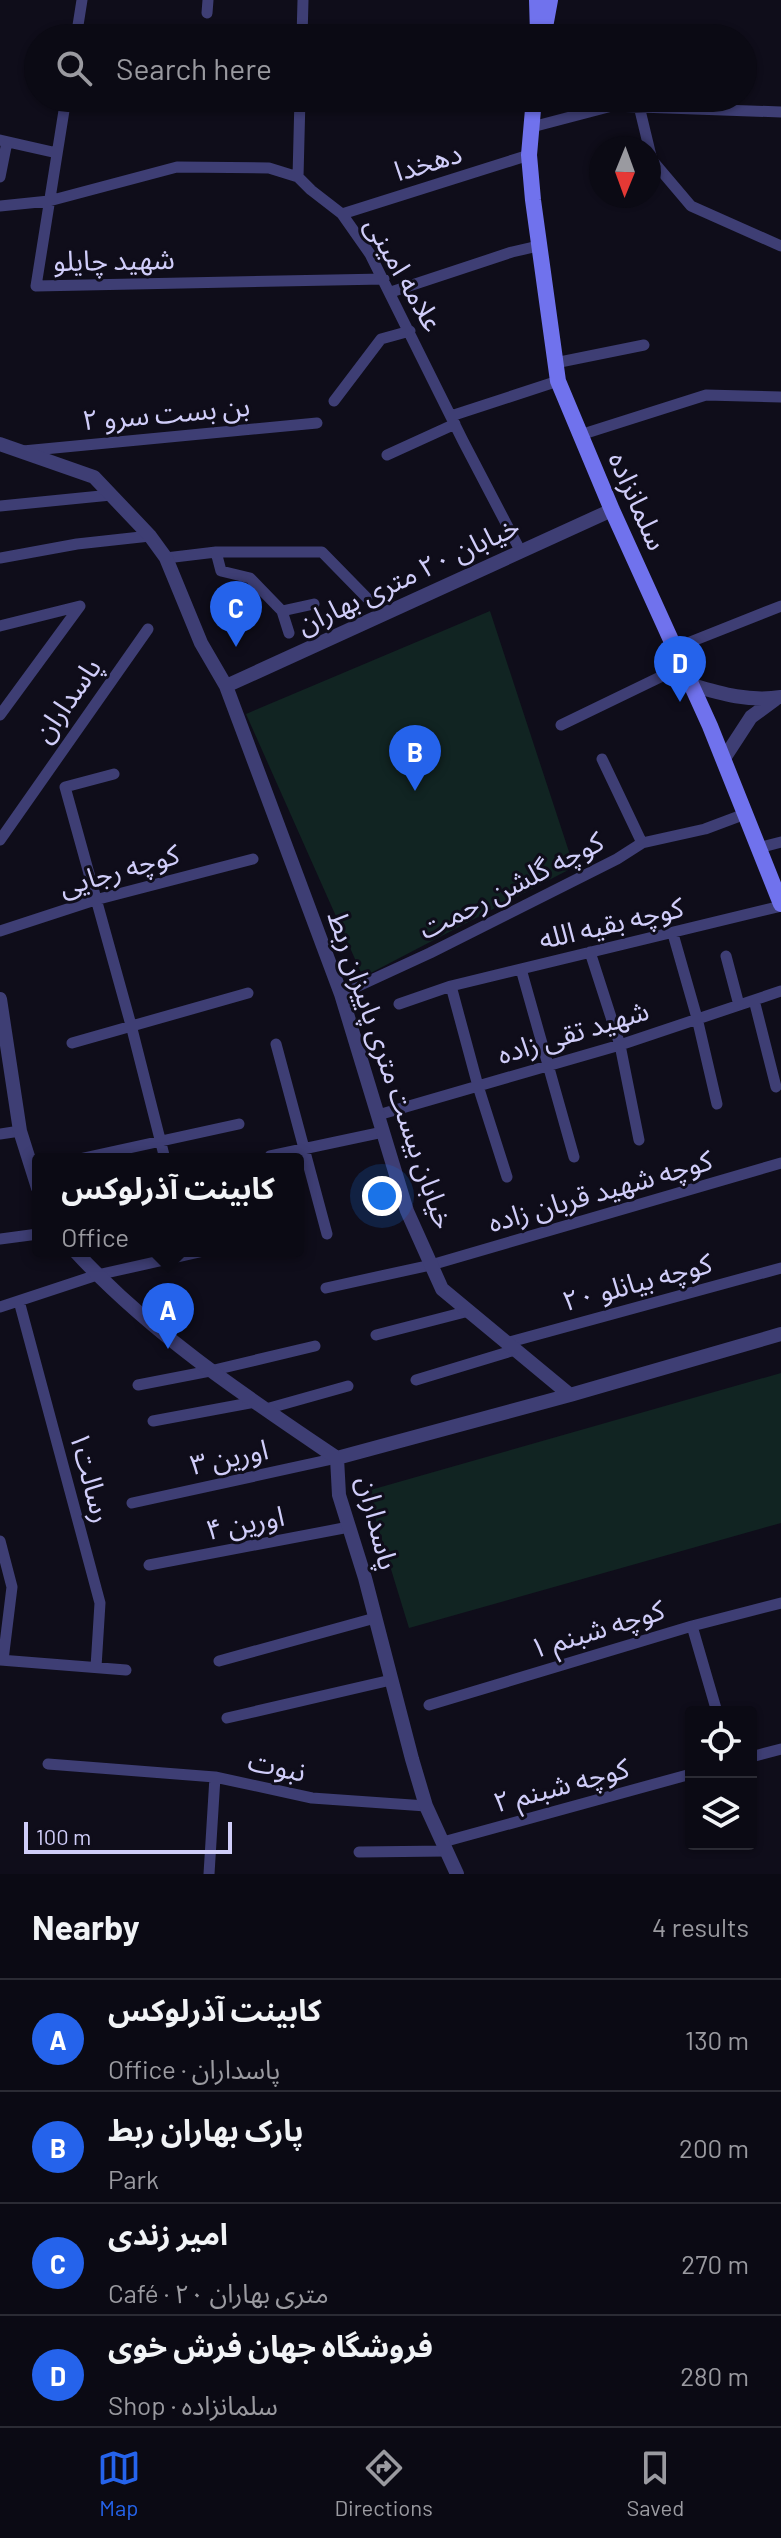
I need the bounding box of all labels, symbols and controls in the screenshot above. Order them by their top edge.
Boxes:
search box [24,24,757,112]
icon: search [52,46,96,90]
text: Search here [116,50,272,86]
street label: دهخدا [390,135,466,187]
north arrow [589,136,661,208]
street label: علامه امینی [358,210,451,337]
street label: شهید چایلو [53,241,175,279]
street label: بن بست سرو ۲ [81,388,251,437]
street label: سلمانزاده [601,446,676,555]
street label: خیابان ۲۰ متری بهاران [291,508,525,641]
pin: C [210,581,262,647]
pin: D [654,636,706,702]
street label: پاسداران [25,651,109,750]
pin: B [389,725,441,791]
street label: کوچه گلشن رحمت [413,823,610,947]
street label: کوچه رجایی [55,836,184,904]
street label: کوچه بقیه الله [535,889,687,957]
street label: خیابان بیست متری پاییزان ربط [319,906,462,1234]
street label: شهید تقی زاده [493,992,653,1071]
street label: کوچه شهید قربان زاده [484,1142,717,1240]
popup [32,1153,304,1257]
text: کابینت آذرلوکس [61,1169,275,1205]
your location [362,1176,402,1216]
text: Office [61,1221,129,1252]
street label: کوچه بیانلو ۲۰ [558,1245,716,1319]
pin: A [142,1283,194,1349]
street label: رسالت۱ [62,1427,120,1527]
street label: اورین ۳ [187,1431,271,1482]
street label: پاسداران [349,1472,407,1574]
street label: اورین ۴ [203,1498,287,1547]
street label: کوچه شبنم ۱ [525,1591,670,1670]
map controls [685,1706,757,1850]
button: locate [685,1706,757,1778]
street label: نبوت [245,1742,309,1789]
street label: کوچه شبنم ۲ [489,1750,634,1824]
button: layers [685,1778,757,1850]
scale bar [24,1818,232,1854]
text: 100 m [36,1823,91,1849]
text: Nearby [32,1906,140,1947]
text: 4 results [652,1911,749,1942]
text: کابینت آذرلوکس [108,1991,321,2027]
text: A [49,2024,67,2055]
text: 130 m [685,2024,749,2055]
text: Office · پاسداران [108,2053,280,2084]
text: پارک بهاران ربط [108,2111,303,2147]
text: B [50,2132,66,2163]
text: 200 m [679,2132,749,2163]
text: Park [108,2163,159,2194]
text: امیر زندی [108,2215,228,2251]
text: C [50,2248,66,2279]
text: 270 m [681,2248,749,2279]
text: Café · ۲۰ متری بهاران [108,2277,329,2308]
text: فروشگاه جهان فرش خوی [108,2327,433,2363]
text: D [50,2360,66,2391]
text: 280 m [680,2360,749,2391]
text: Shop · سلمانزاده [108,2389,278,2420]
tab: Map [97,2446,141,2520]
tab: Directions [334,2446,433,2520]
tab: Saved [626,2446,684,2520]

